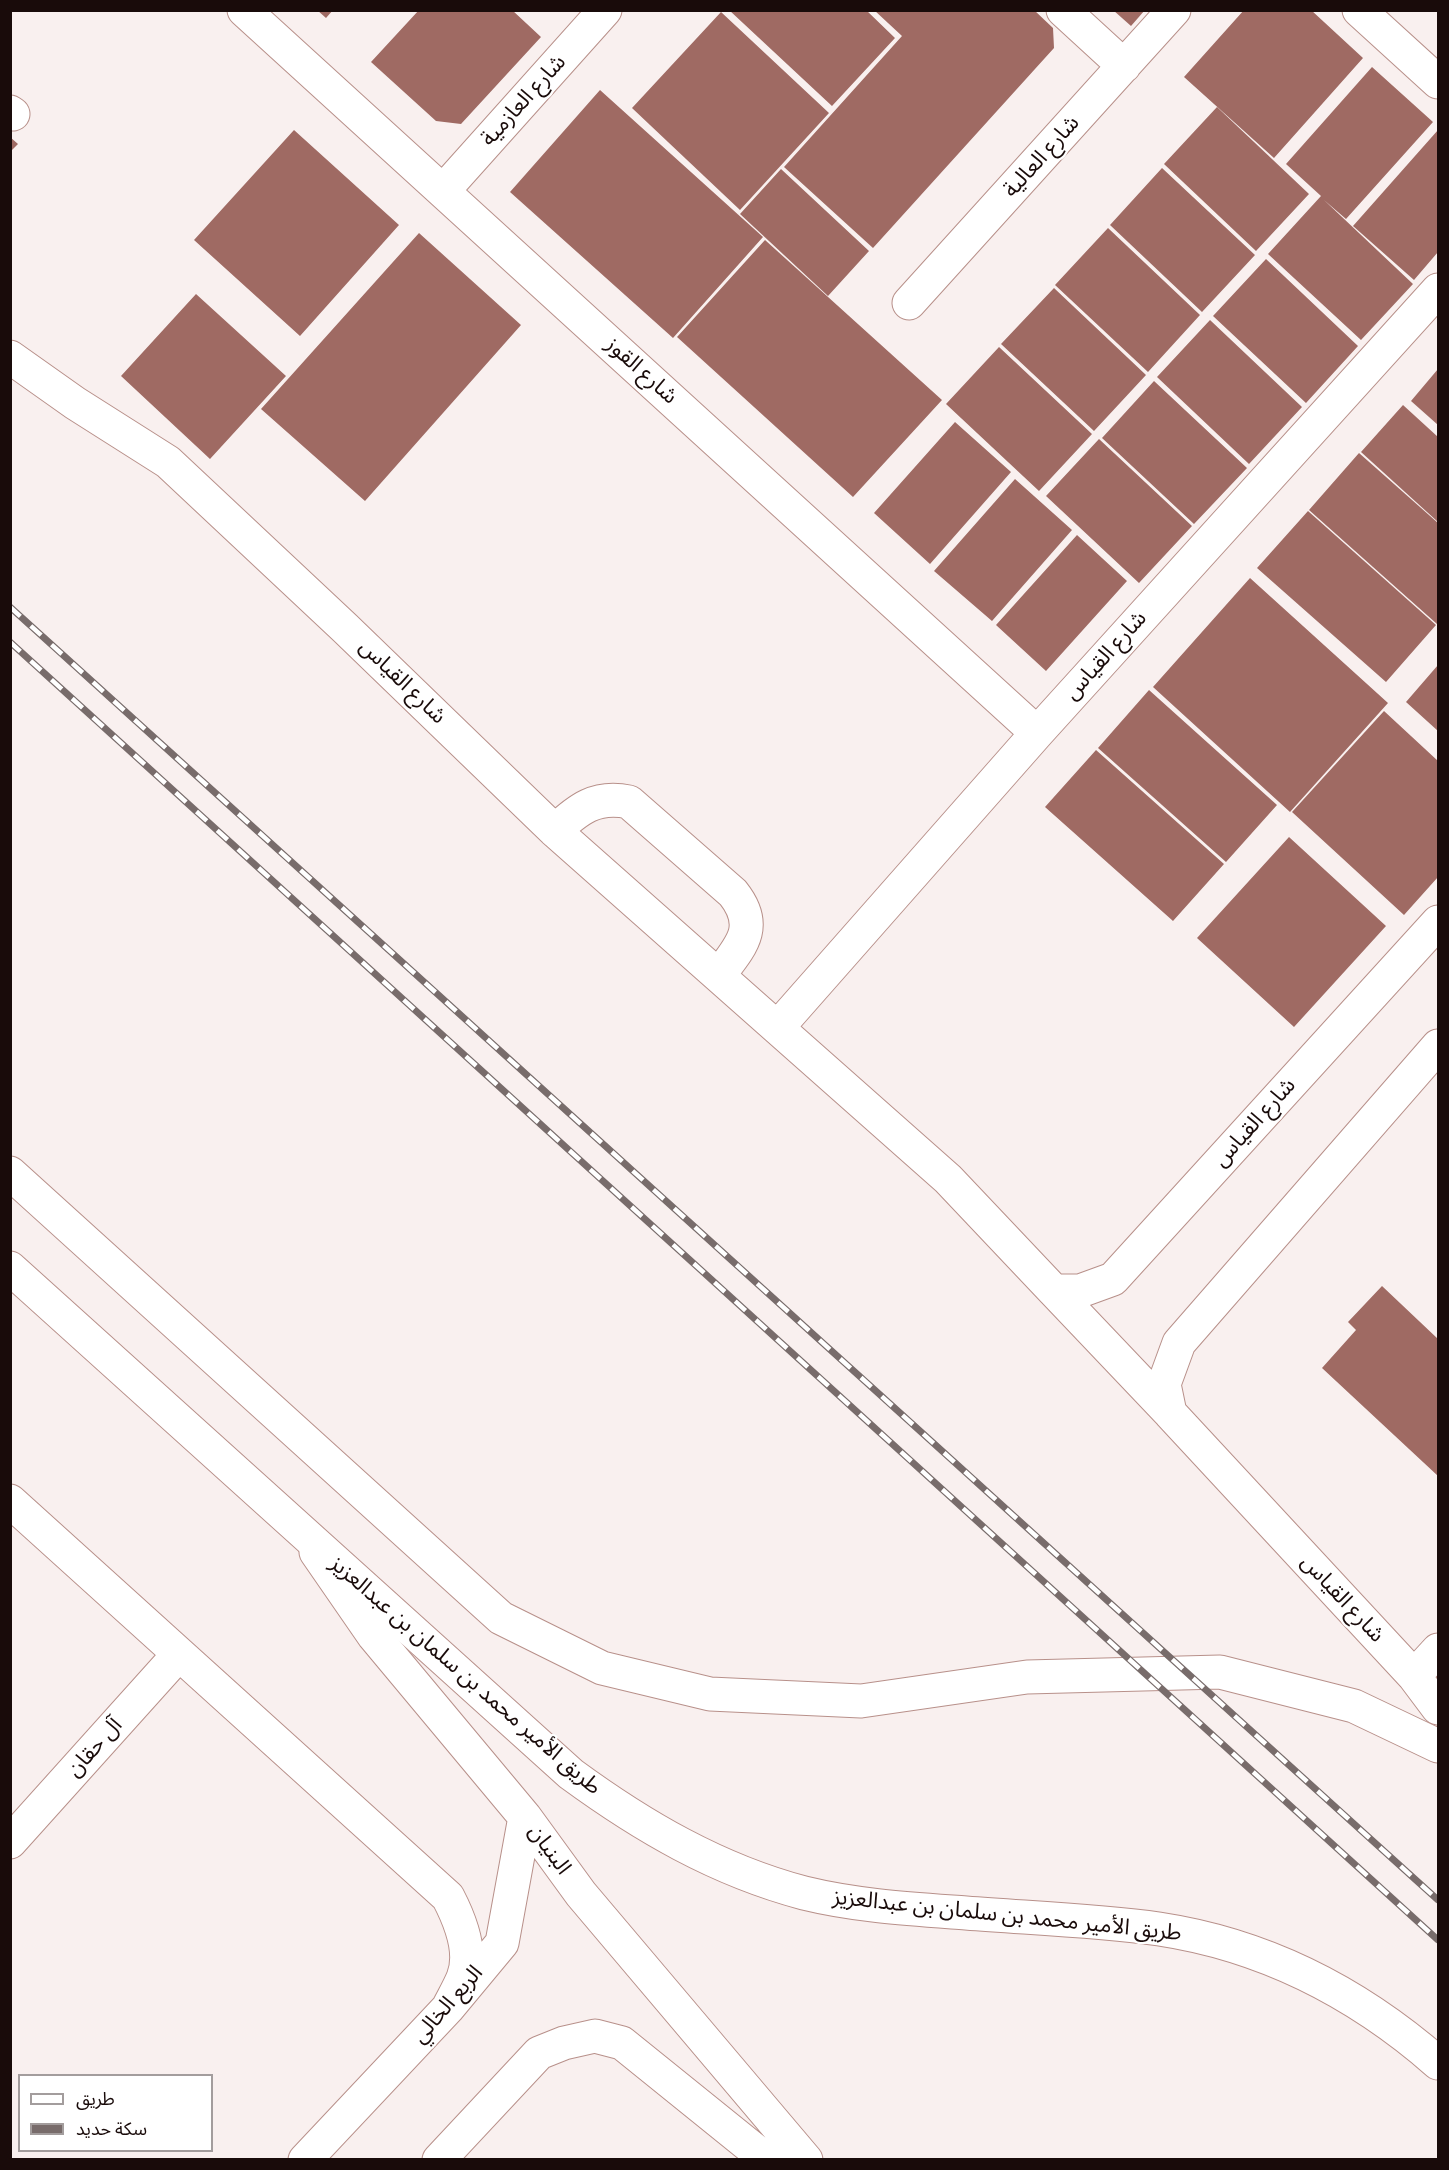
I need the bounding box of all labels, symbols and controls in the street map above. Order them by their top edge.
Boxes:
street label: شارع العازمية [476,50,572,152]
street label: شارع العالية [998,111,1086,203]
street label: شارع القوز [599,332,683,410]
street label: شارع القياس [1059,606,1153,706]
street label: شارع القياس [353,634,451,730]
street label: شارع القياس [1208,1073,1302,1173]
street label: شارع القياس [1295,1549,1389,1649]
street label: طريق الأمير محمد بن سلمان بن عبدالعزيز [324,1551,606,1801]
street label: آل حقان [62,1713,128,1783]
street label: البنيان [522,1820,576,1880]
street label: طريق الأمير محمد بن سلمان بن عبدالعزيز [831,1885,1183,1947]
street label: الربع الخالي [407,1961,489,2049]
legend [18,2074,213,2152]
text: طريق [76,2088,115,2110]
text: سكة حديد [76,2118,147,2140]

